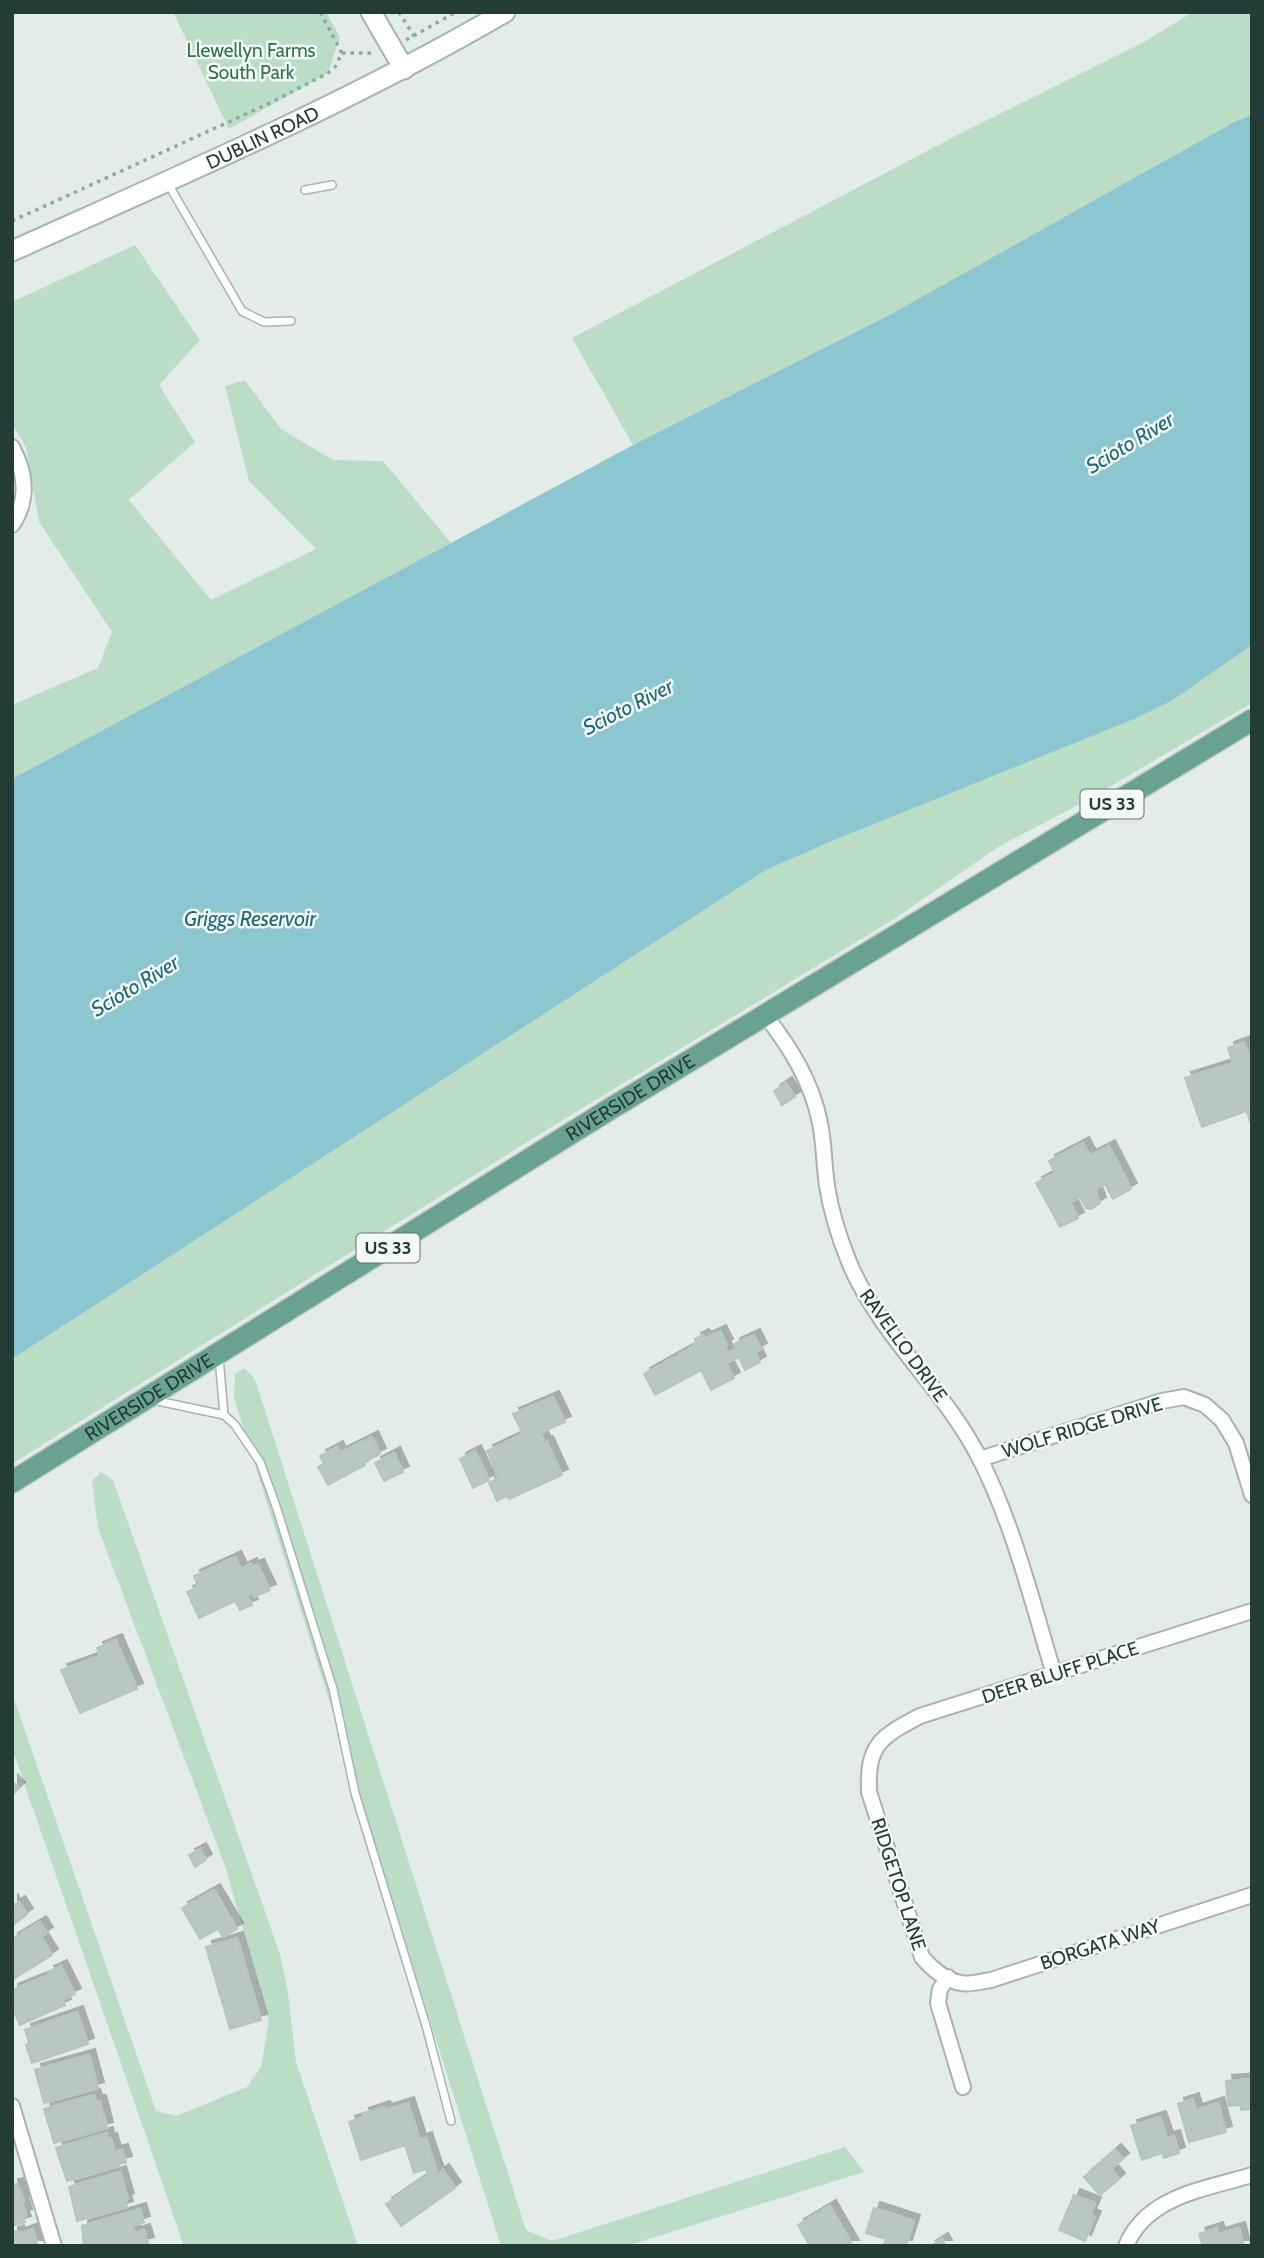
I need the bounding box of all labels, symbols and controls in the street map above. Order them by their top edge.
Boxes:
park label: Llewellyn Farms South Park [187,39,316,84]
street label: DUBLIN ROAD [202,101,323,174]
water label: Scioto River [1081,406,1180,479]
water label: Scioto River [578,672,679,740]
road number: US 33 [1080,790,1144,818]
water label: Griggs Reservoir [184,906,317,931]
water label: Scioto River [86,949,185,1022]
street label: RIVERSIDE DRIVE [562,1050,699,1146]
road number: US 33 [356,1233,420,1262]
street label: RAVELLO DRIVE [855,1284,952,1406]
street label: RIVERSIDE DRIVE [80,1349,217,1446]
street label: WOLF RIDGE DRIVE [999,1392,1165,1463]
street label: DEER BLUFF PLACE [979,1636,1141,1709]
street label: RIDGETOP LANE [866,1815,931,1953]
street label: BORGATA WAY [1037,1914,1163,1975]

